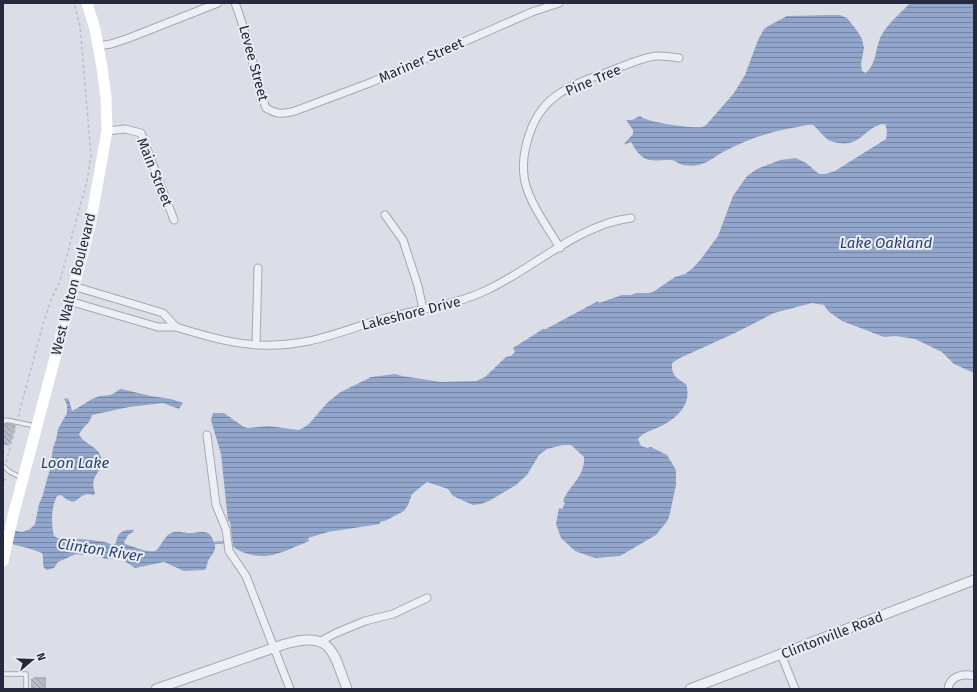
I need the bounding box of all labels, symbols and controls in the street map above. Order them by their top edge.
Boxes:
street label: Levee Street [235,23,272,104]
street label: Mariner Street [376,34,467,87]
street label: Pine Tree [563,61,624,100]
street label: Main Street [133,135,176,210]
street label: West Walton Boulevard [48,211,99,357]
water label: Lake Oakland [840,234,933,252]
street label: Lakeshore Drive [360,293,462,334]
water label: Loon Lake [41,454,109,472]
water label: Clinton River [56,534,145,566]
street label: Clintonville Road [779,608,885,663]
north arrow [12,640,52,680]
text: N [34,651,48,662]

